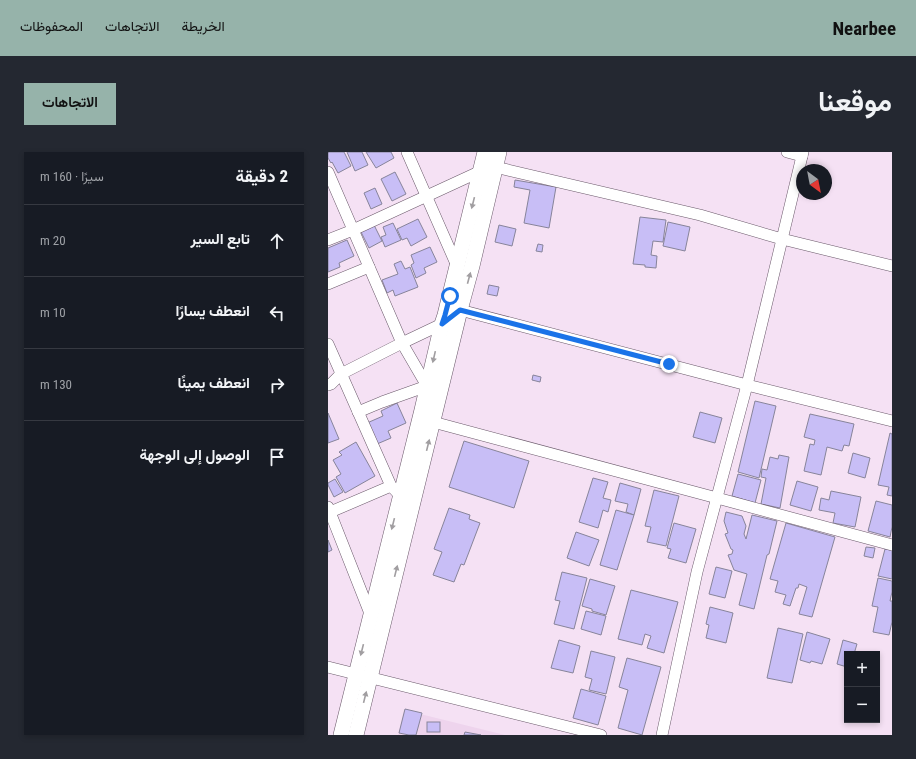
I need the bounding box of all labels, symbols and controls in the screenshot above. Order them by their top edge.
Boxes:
text: Nearbee [832,17,896,40]
text: المحفوظات [20,18,83,34]
text: الاتجاهات [105,18,159,34]
text: الخريطة [181,18,225,34]
button: الاتجاهات [24,83,116,125]
text: موقعنا [818,85,892,118]
north arrow [796,164,832,200]
text: 2 دقيقة [235,166,288,186]
text: سيرًا · 160 m [40,169,104,184]
one-way arrow [469,197,475,210]
text: تابع السير [191,230,250,248]
icon: ahead [266,230,288,252]
text: 20 m [40,233,66,248]
one-way arrow [466,272,472,284]
route start [441,287,459,305]
text: انعطف يسارًا [176,302,250,320]
icon: left [266,302,288,324]
text: 10 m [40,305,66,320]
one-way arrow [431,351,437,363]
route end [660,355,678,373]
text: انعطف يمينًا [177,374,250,392]
icon: right [266,374,288,396]
text: 130 m [40,377,72,392]
one-way arrow [425,439,431,451]
text: الوصول إلى الوجهة [139,446,250,464]
icon: arrive [266,446,288,468]
one-way arrow [390,517,396,530]
one-way arrow [394,565,400,577]
one-way arrow [359,644,365,656]
map controls [844,651,880,723]
button: + [844,651,880,687]
button: − [844,687,880,723]
one-way arrow [362,691,368,703]

